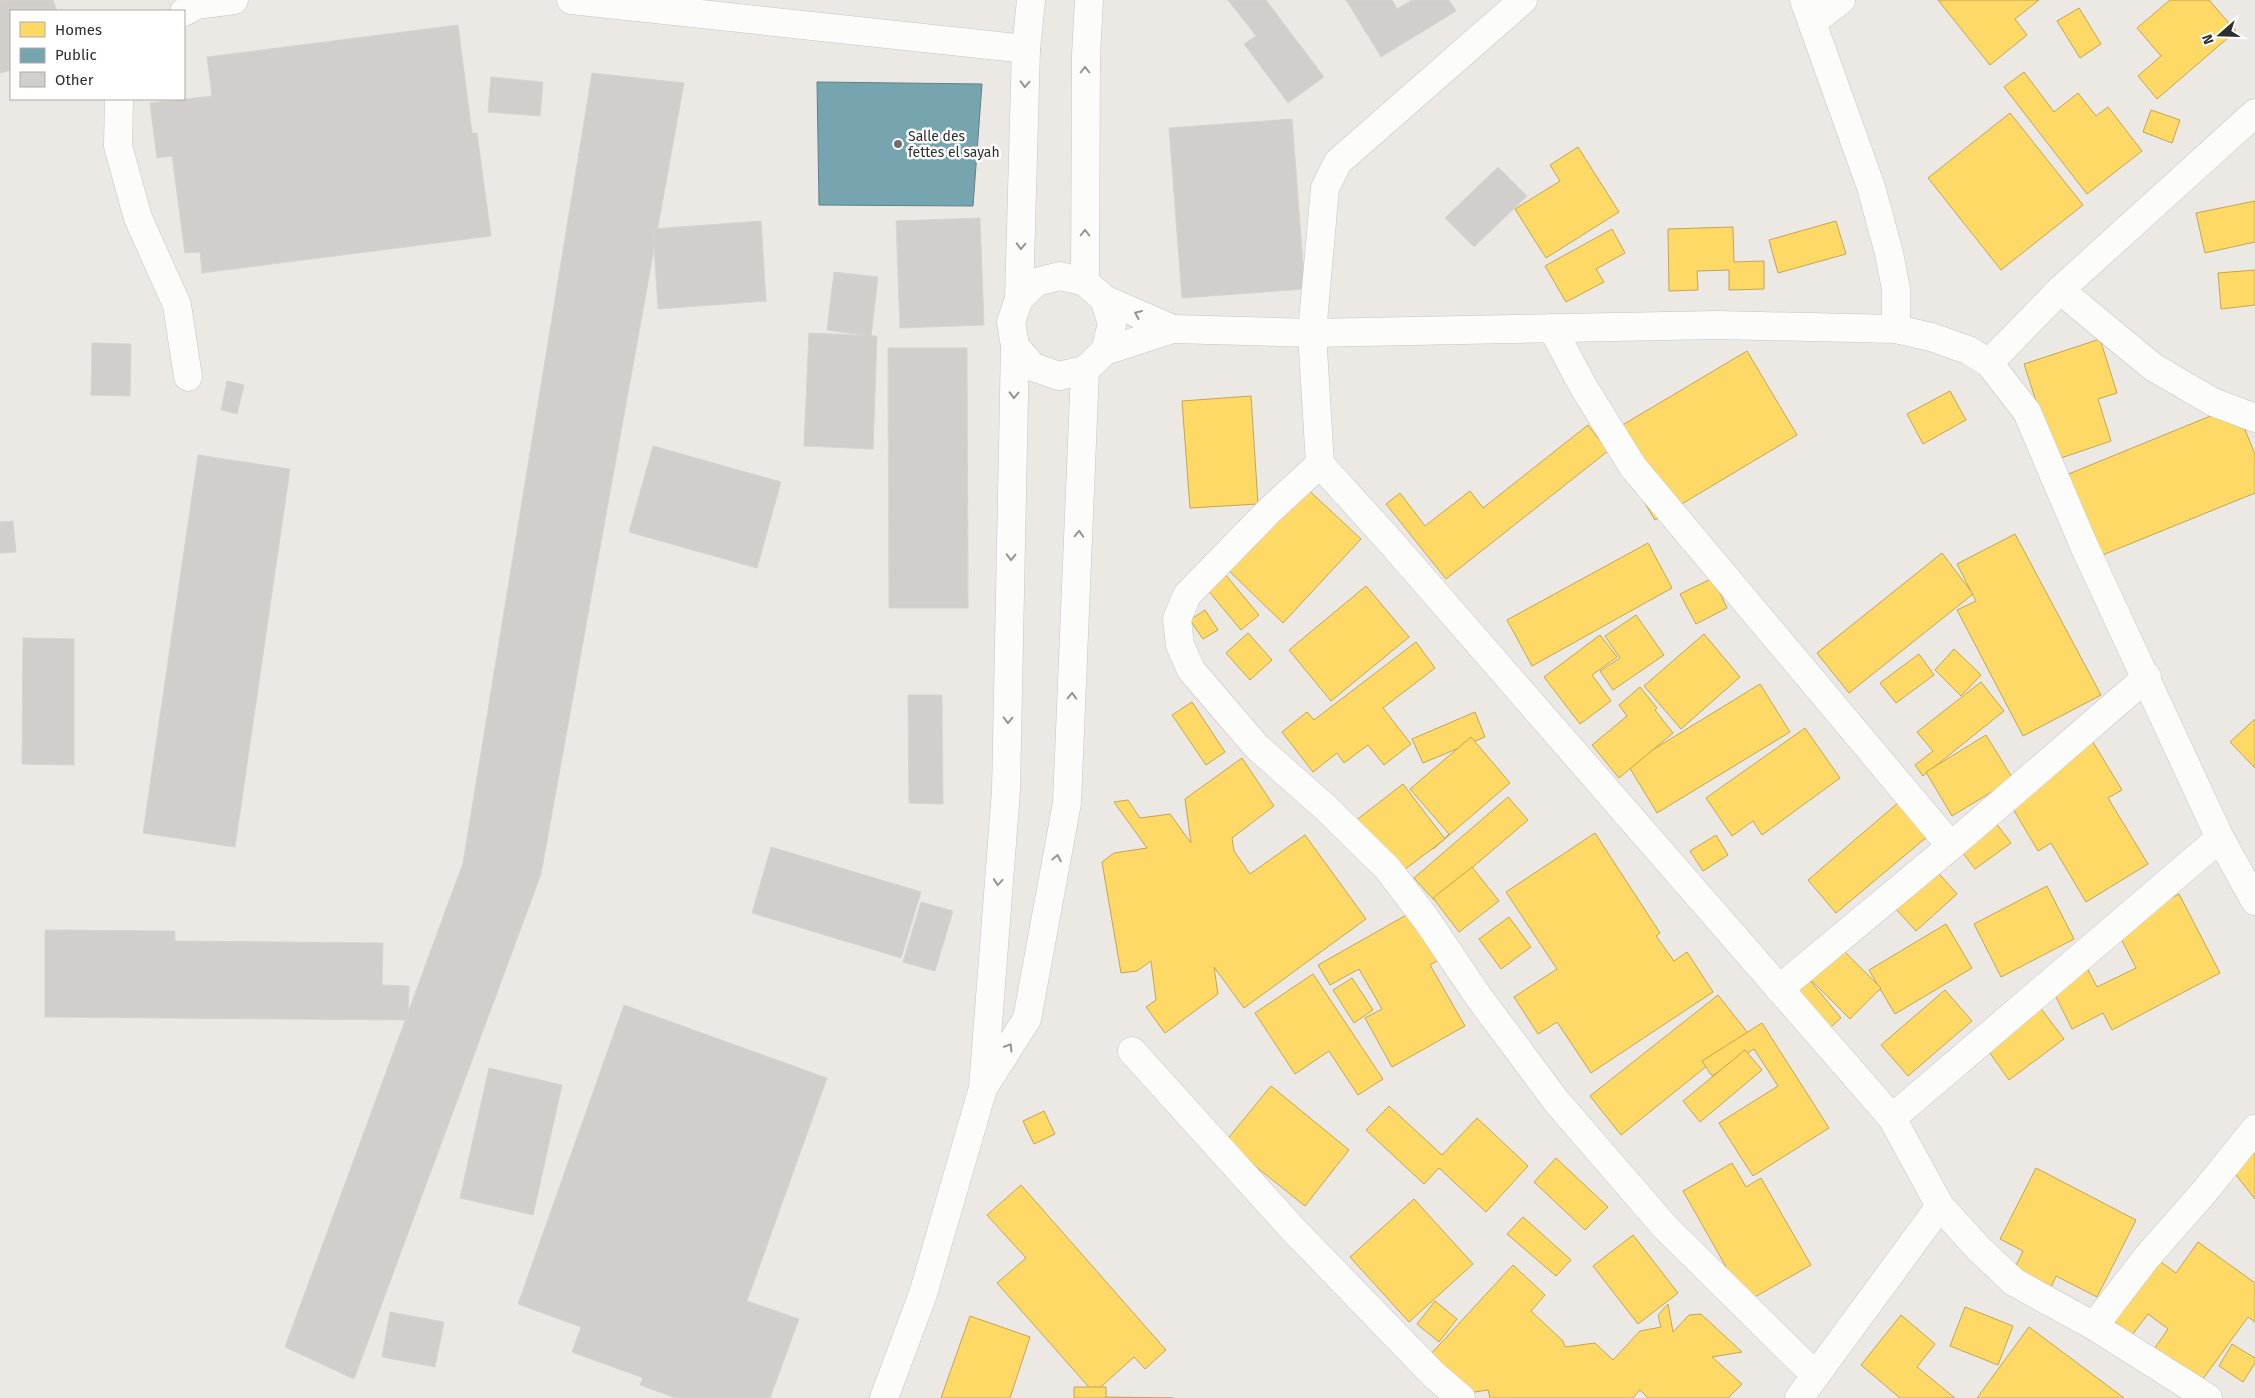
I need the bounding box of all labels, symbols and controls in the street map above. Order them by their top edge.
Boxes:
legend [10,10,185,100]
north arrow [2195,10,2245,60]
text: Homes [55,21,102,39]
text: N [2199,32,2218,47]
text: Public [55,46,97,64]
one-way arrow [1080,66,1090,74]
text: Other [55,71,94,89]
one-way arrow [1020,80,1030,88]
place label: Salle des fettes el sayah [908,128,1000,161]
marker: Salle des fettes el sayah [892,138,904,150]
one-way arrow [1080,229,1090,236]
one-way arrow [1015,242,1026,250]
one-way arrow [1134,310,1143,321]
one-way arrow [1009,391,1020,399]
one-way arrow [1073,530,1084,538]
one-way arrow [1006,554,1016,561]
one-way arrow [1066,692,1077,700]
one-way arrow [1002,716,1013,724]
one-way arrow [1051,853,1061,862]
one-way arrow [993,878,1004,886]
one-way arrow [1002,1044,1012,1053]

